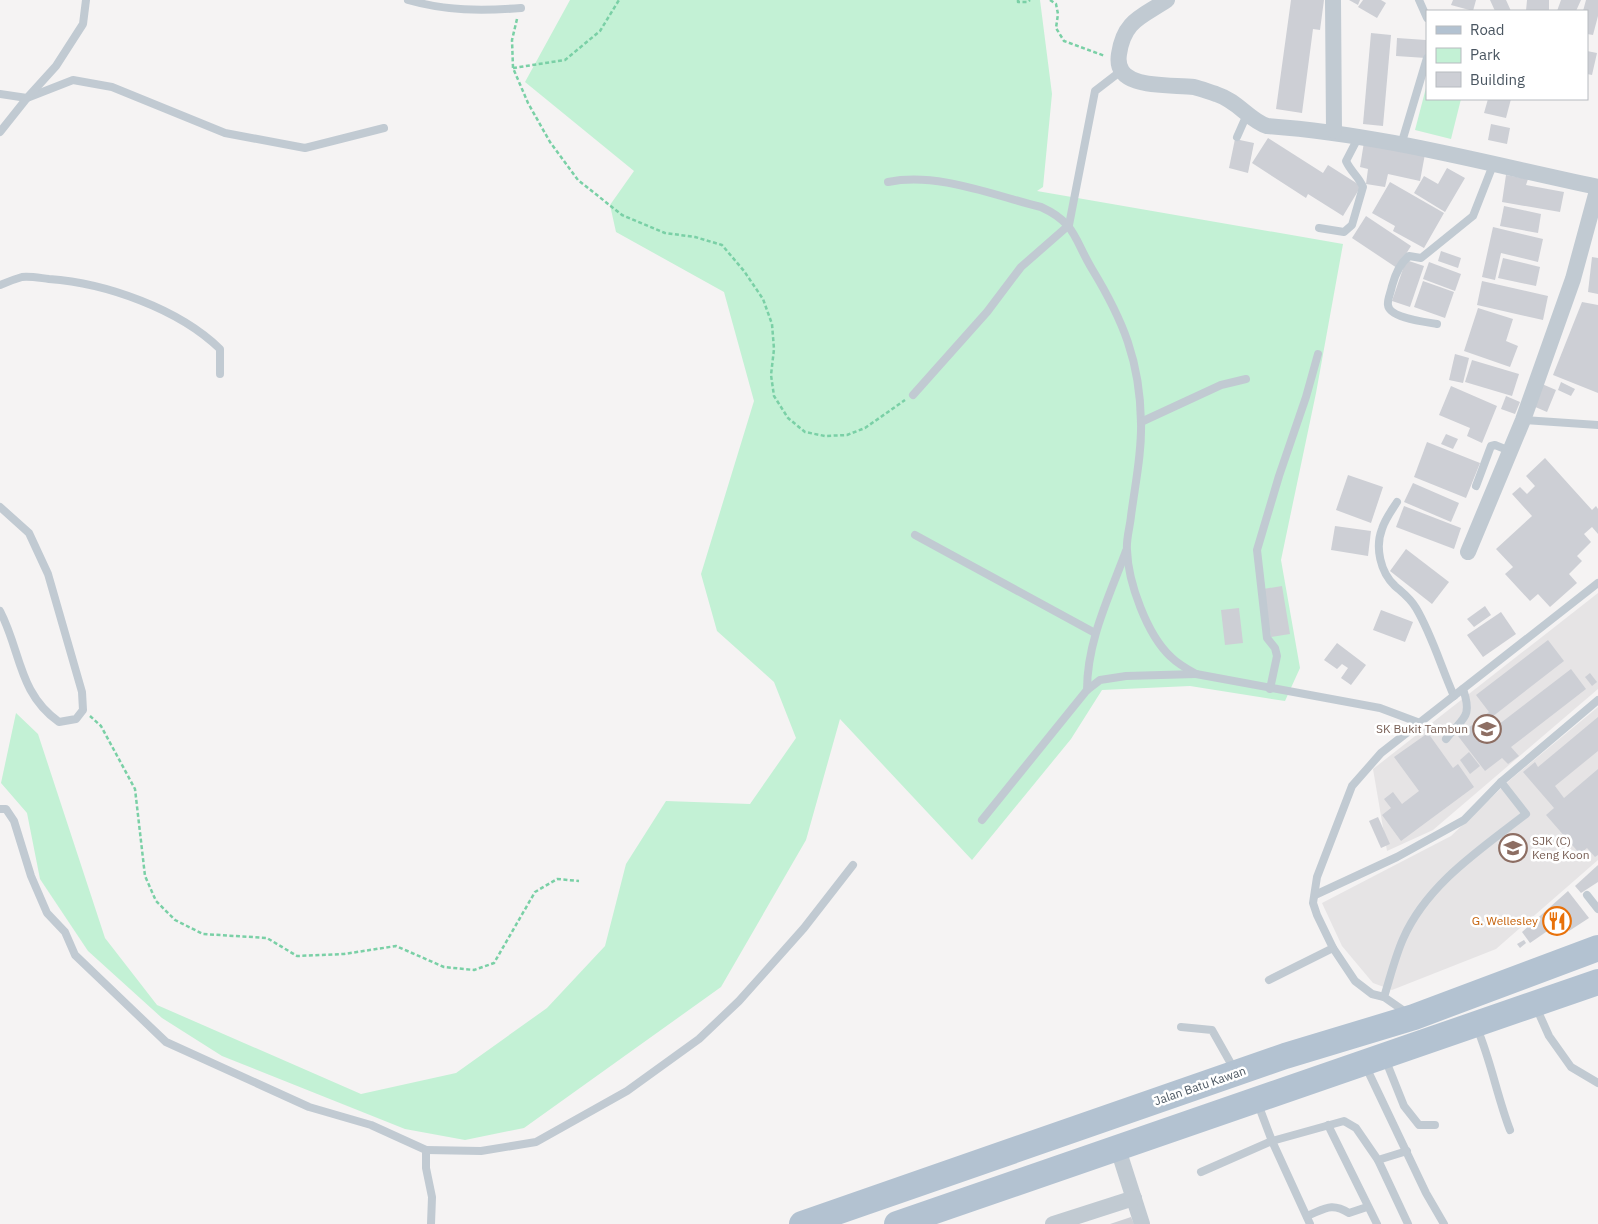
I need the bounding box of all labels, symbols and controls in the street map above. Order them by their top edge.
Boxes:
legend [1426,10,1588,100]
text: Road [1470,20,1505,39]
text: Park [1470,45,1500,64]
text: Building [1470,70,1525,89]
school or university icon: SK Bukit Tambun [1472,714,1502,744]
place label: SK Bukit Tambun [1376,721,1468,736]
school or university icon: SJK (C) Keng Koon [1498,833,1528,863]
place label: SJK (C) Keng Koon [1532,833,1589,862]
restaurant icon: G. Wellesley [1542,906,1572,936]
place label: G. Wellesley [1472,913,1538,928]
street label: Jalan Batu Kawan [1152,1063,1248,1108]

